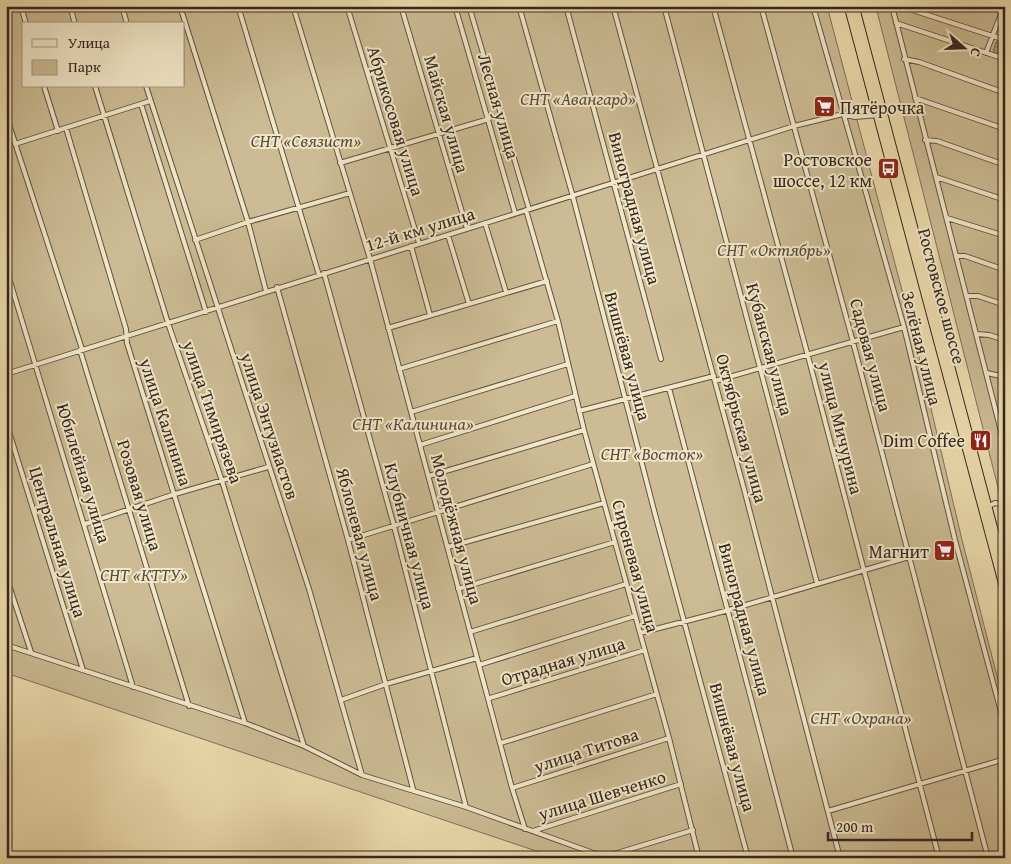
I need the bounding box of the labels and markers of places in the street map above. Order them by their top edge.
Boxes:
place label: Пятёрочка [840,94,925,121]
supermarket icon: Пятёрочка [812,95,836,119]
place label: Ростовское шоссе, 12 км [773,146,872,194]
bus stop icon: Ростовское шоссе, 12 км [876,157,900,181]
place label: Dim Coffee [883,427,965,454]
restaurant icon: Dim Coffee [969,428,993,452]
place label: Магнит [869,538,929,565]
supermarket icon: Магнит [933,539,957,563]

